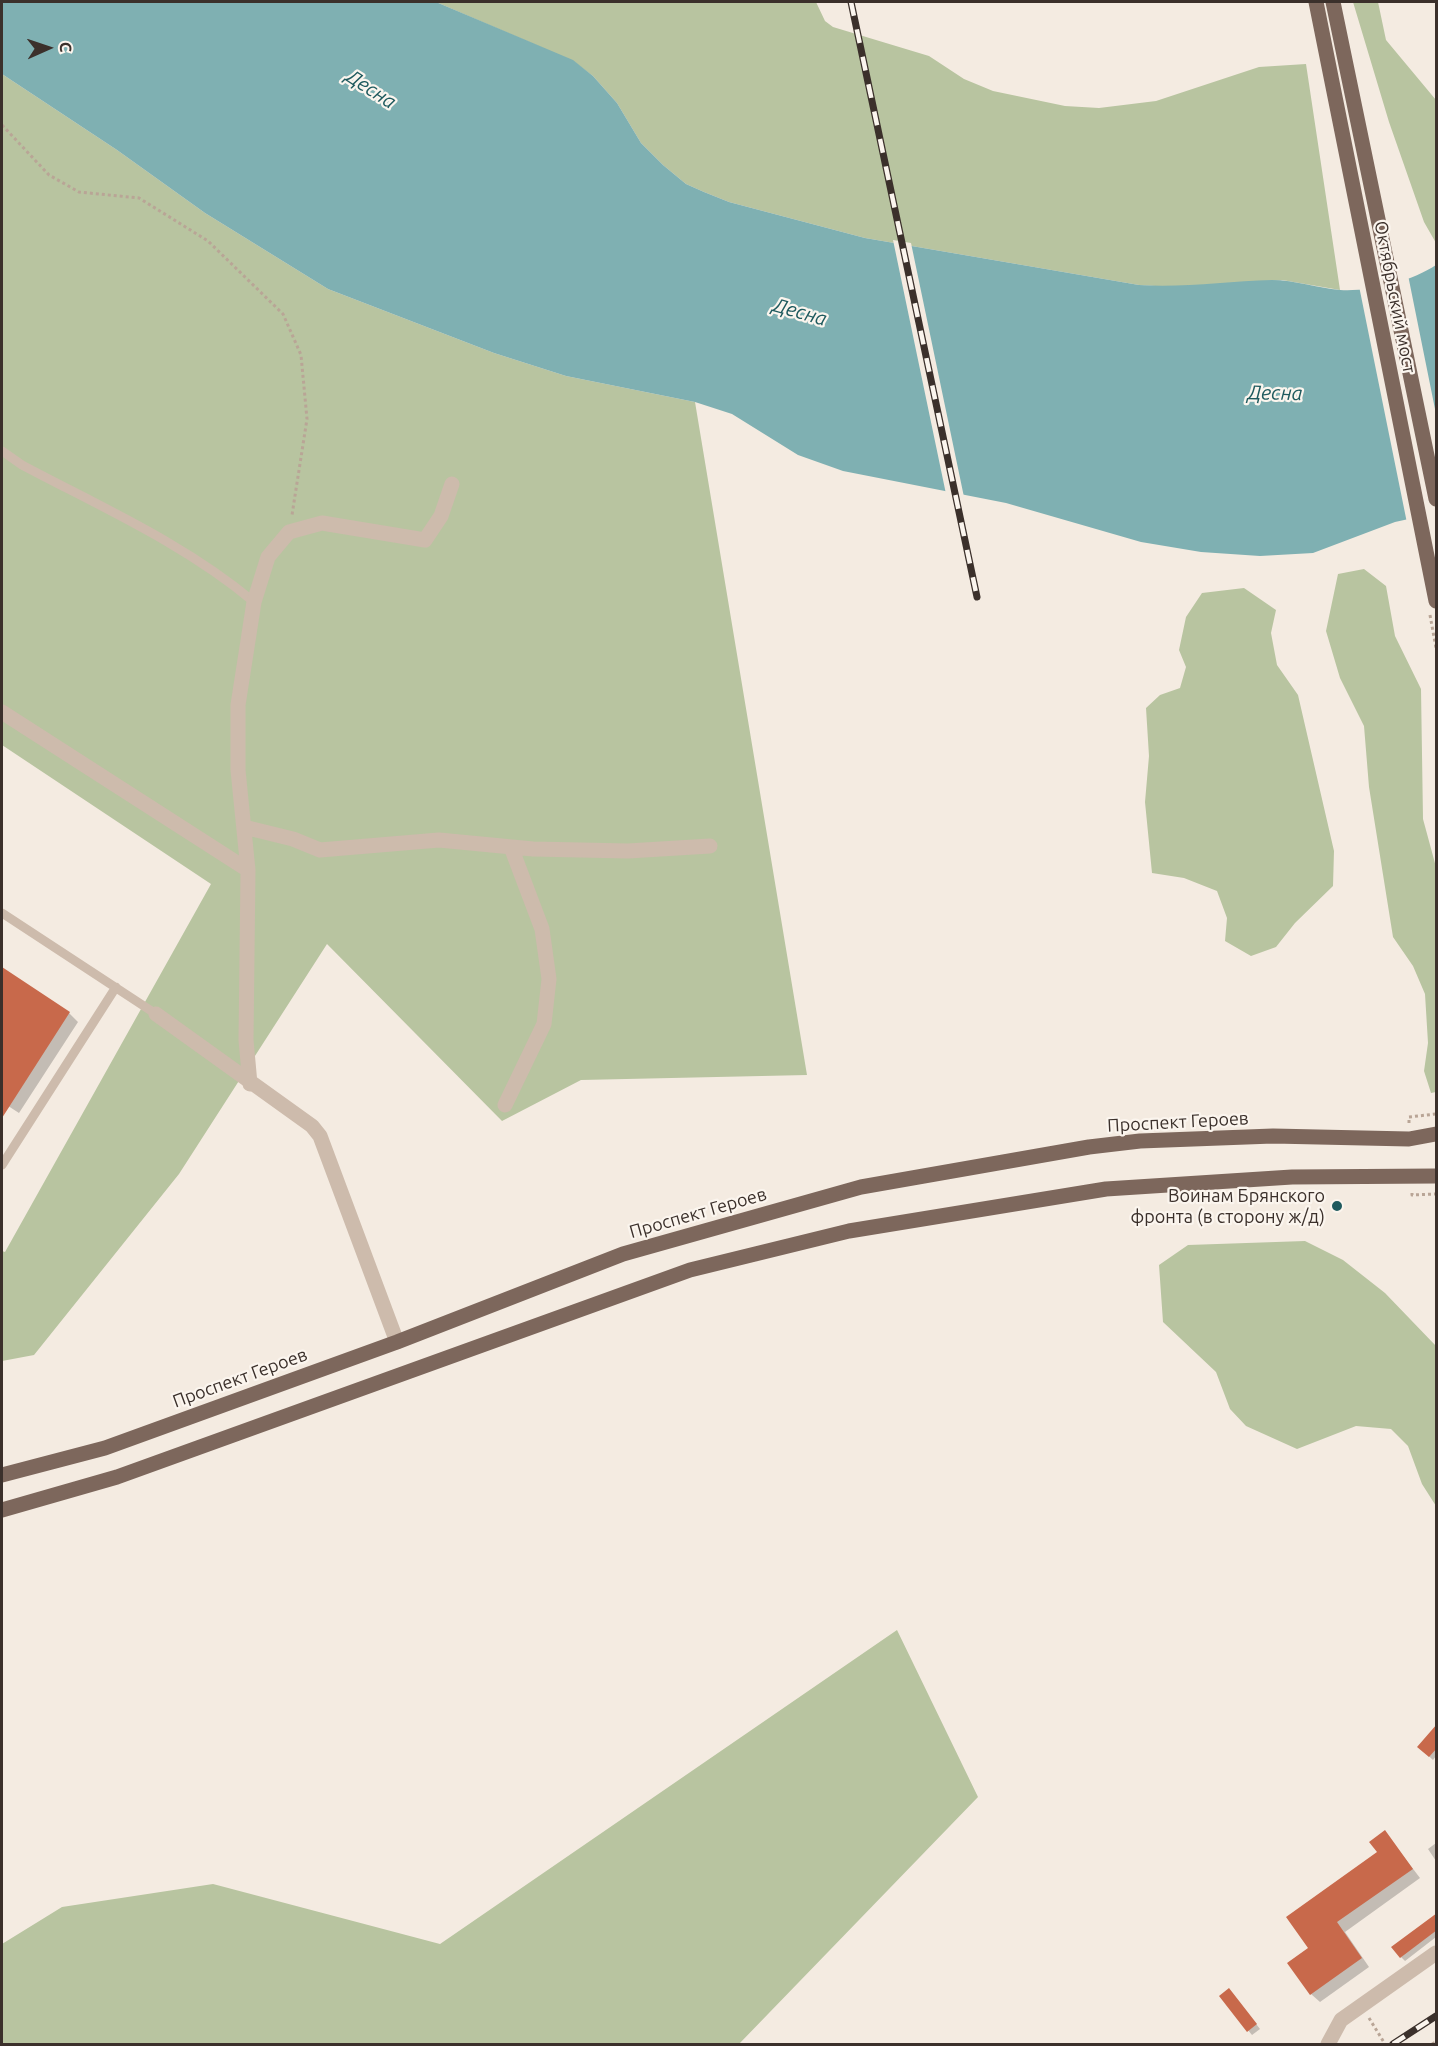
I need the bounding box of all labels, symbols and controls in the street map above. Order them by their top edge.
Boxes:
north arrow [18,18,78,78]
text: С [57,41,75,53]
water label: Десна [341,64,401,114]
street label: Октябрьский мост [1370,219,1420,375]
water label: Десна [770,293,830,331]
water label: Десна [1247,381,1303,405]
street label: Проспект Героев [1107,1108,1249,1136]
street label: Проспект Героев [627,1183,769,1243]
place label: Воинам Брянского фронта (в сторону ж/д) [1130,1185,1325,1228]
marker: Воинам Брянского фронта (в сторону ж/д) [1330,1199,1344,1213]
street label: Проспект Героев [170,1344,310,1412]

